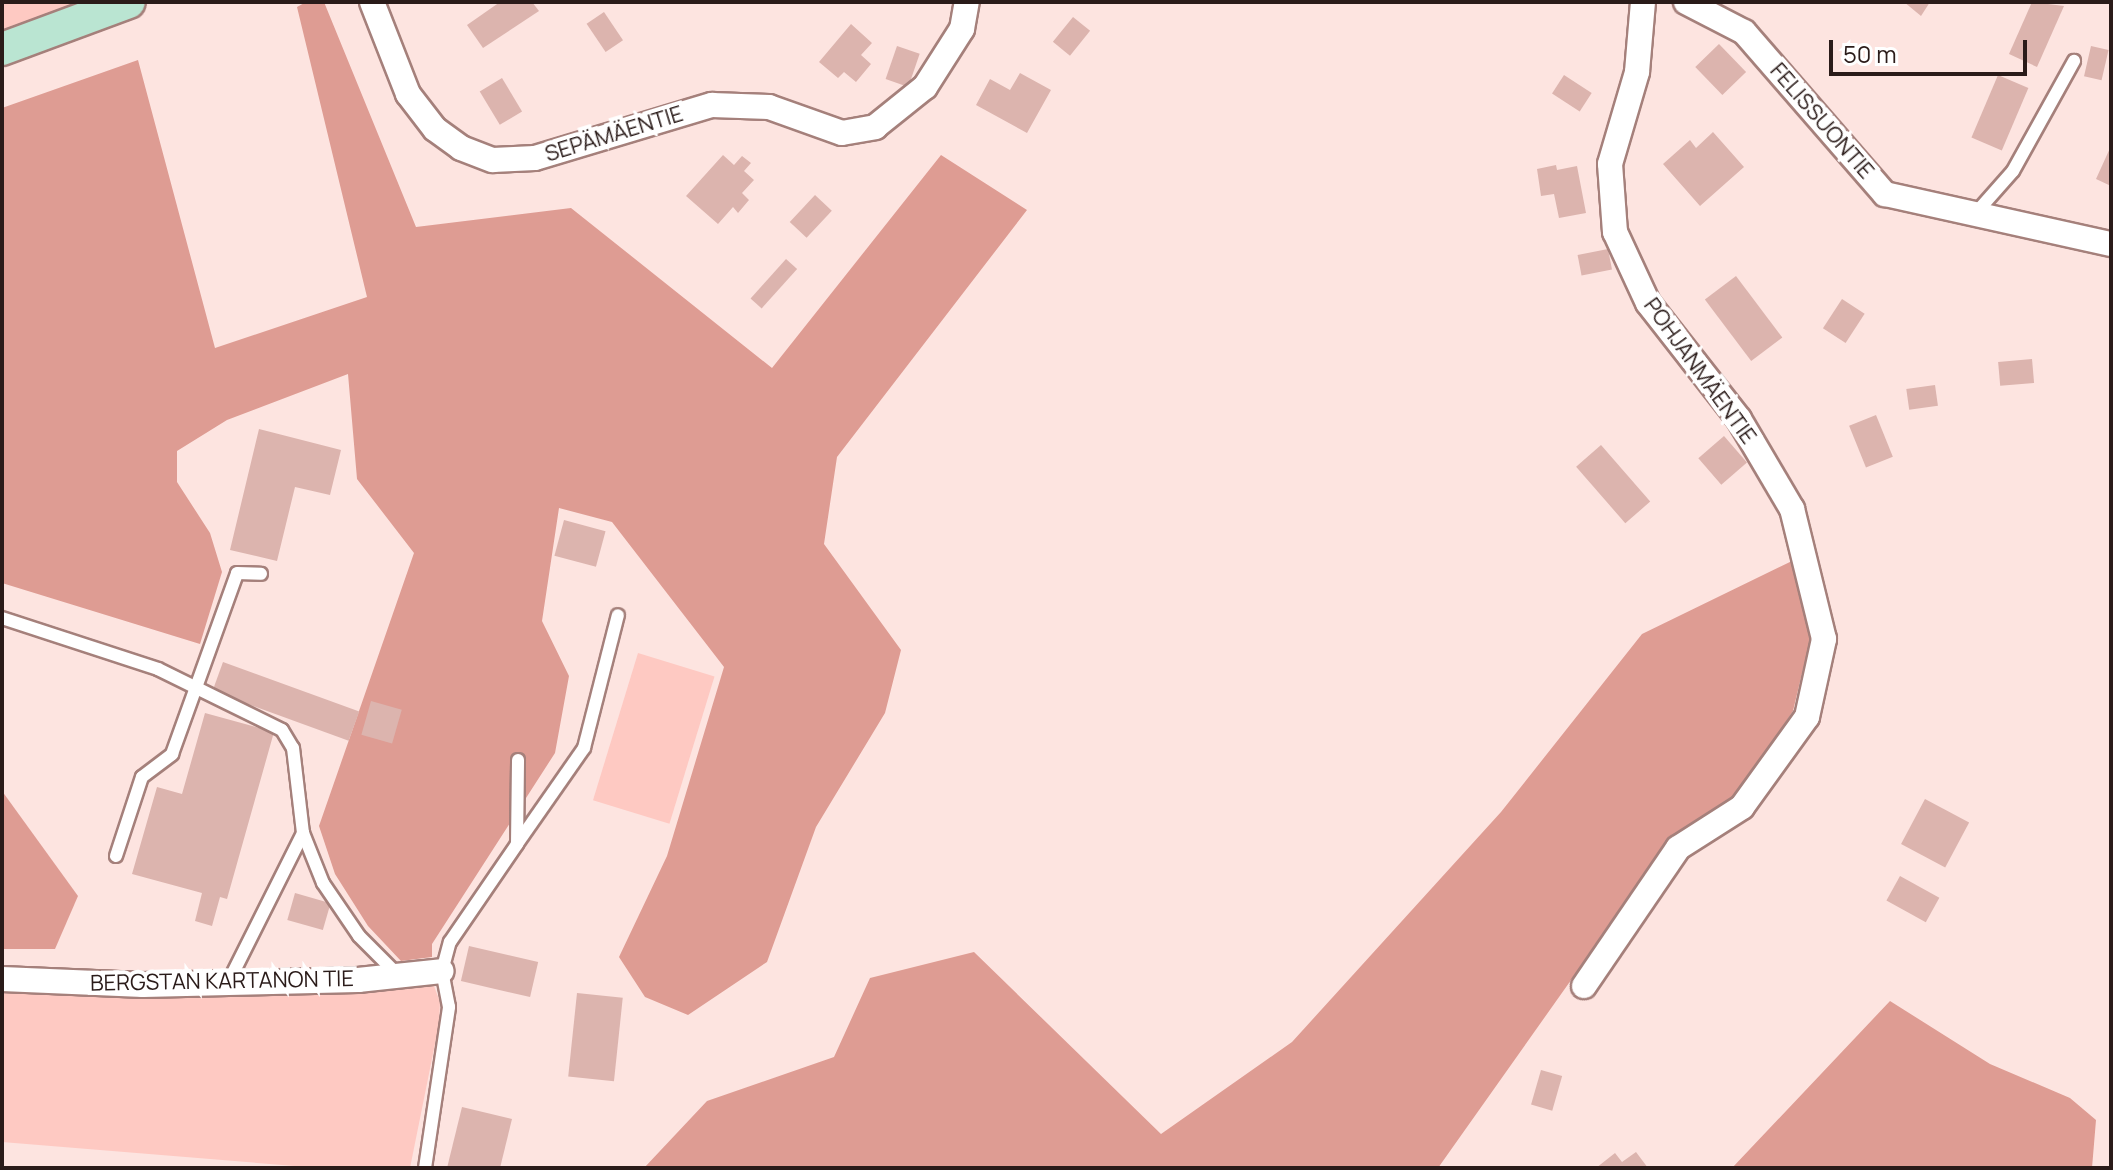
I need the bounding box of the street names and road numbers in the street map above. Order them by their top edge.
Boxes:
street label: FELISSUONTIE [1765,58,1879,184]
street label: SEPÄMÄENTIE [542,100,686,168]
street label: POHJANMÄENTIE [1638,293,1762,449]
street label: BERGSTAN KARTANON TIE [90,966,354,996]

